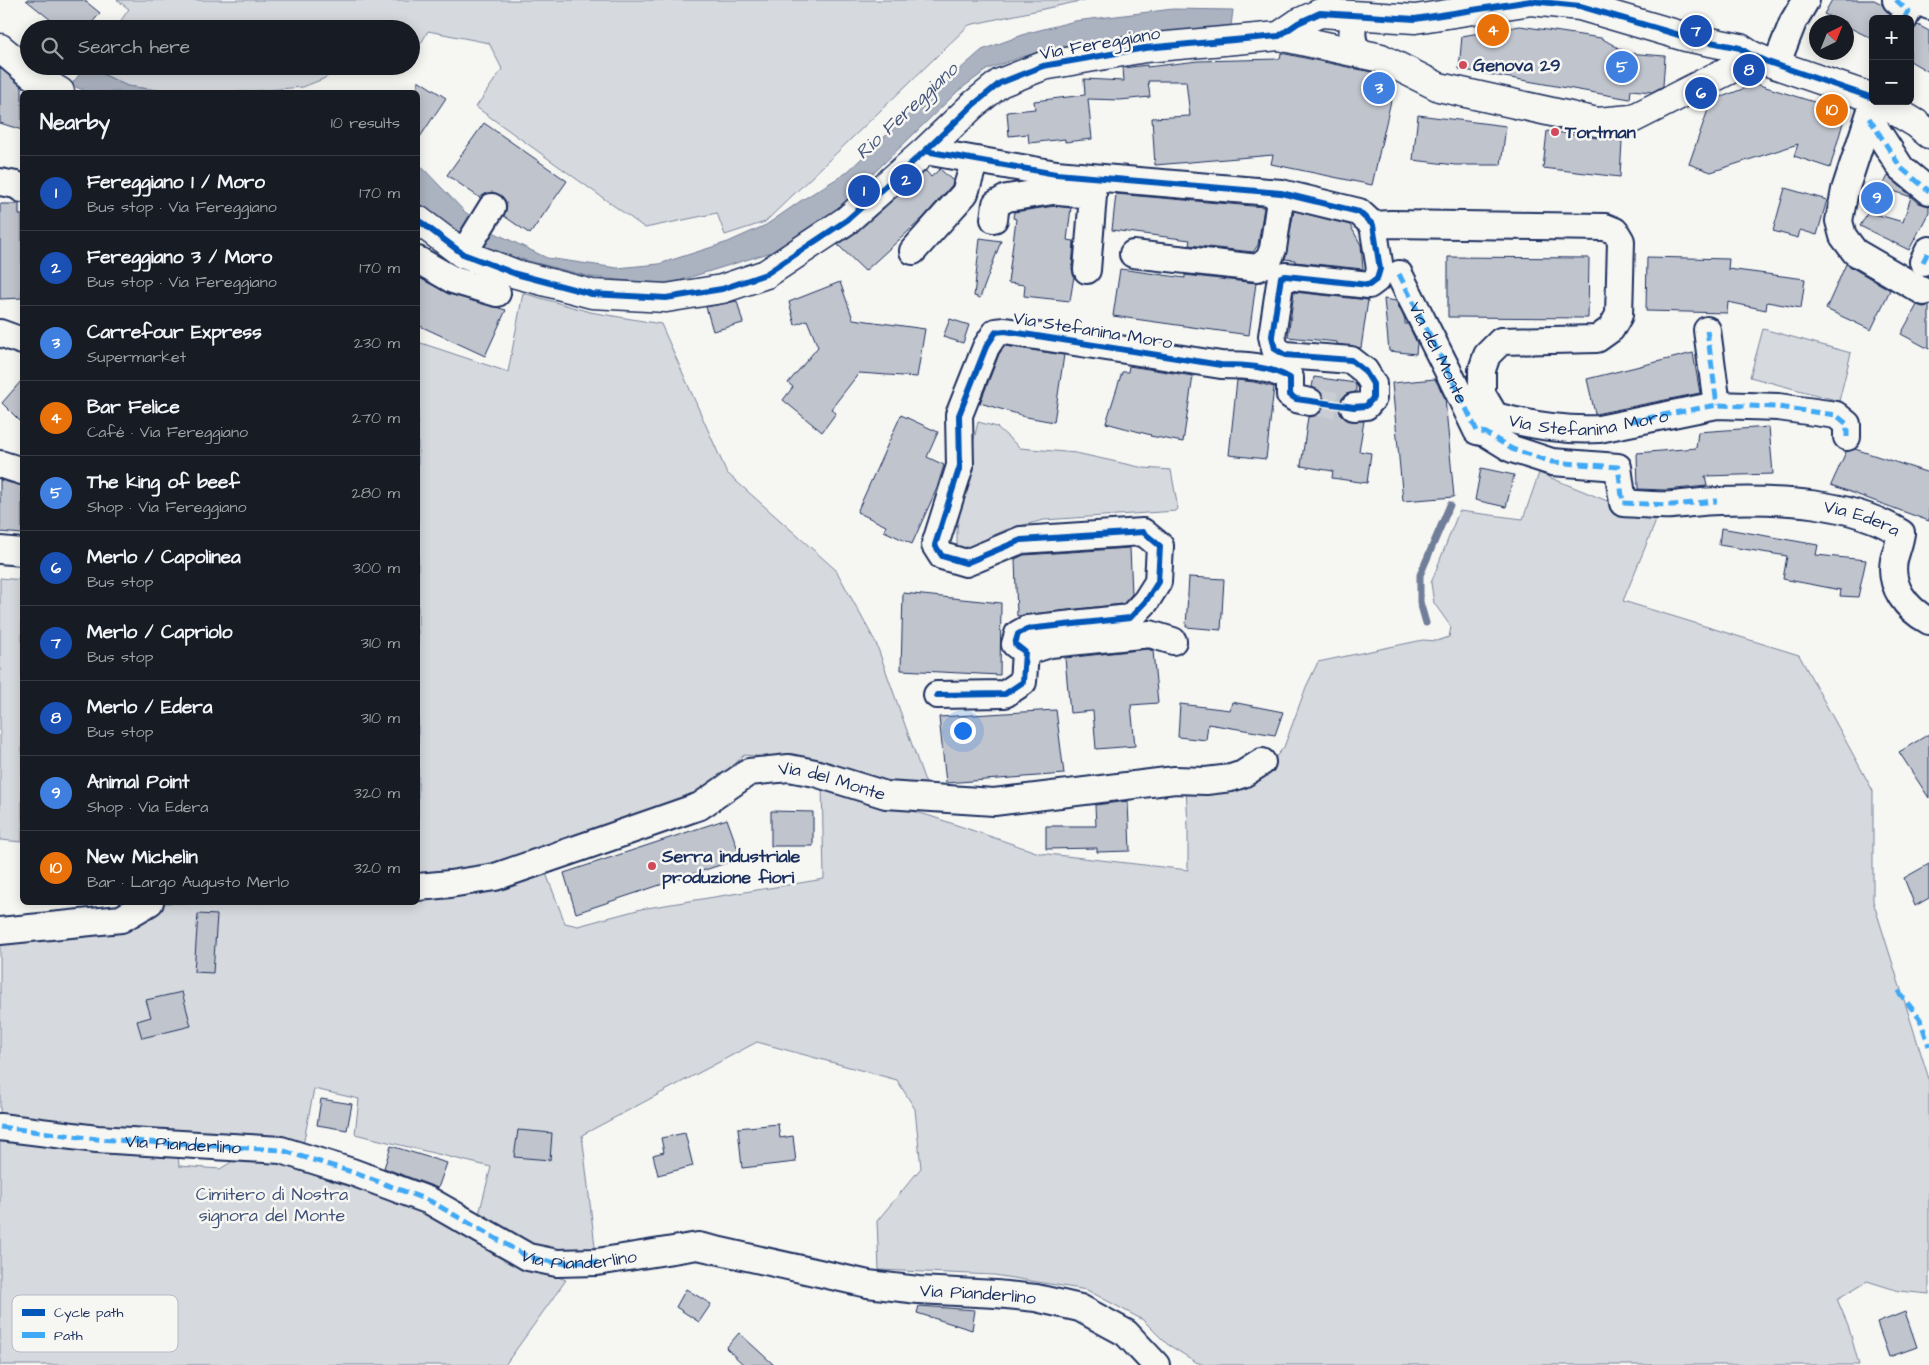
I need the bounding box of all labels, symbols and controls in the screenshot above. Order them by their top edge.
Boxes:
pin: 4 [1477,11,1509,49]
pin: 7 [1680,12,1712,50]
north arrow [1809,15,1854,60]
map controls [1869,15,1914,105]
button: + [1869,15,1914,60]
search box [20,20,420,75]
street label: Via Fereggiano [1038,21,1162,67]
icon: search [38,34,66,62]
text: Search here [78,34,190,61]
pin: 5 [1606,48,1638,86]
pin: 8 [1733,51,1765,89]
place label: Genova 29 [1473,53,1561,78]
water label: Rio Fereggiano [850,56,965,166]
marker: Genova 29 [1457,59,1469,71]
button: − [1869,60,1914,105]
pin: 3 [1363,69,1395,107]
pin: 6 [1685,74,1717,112]
pin: 10 [1816,91,1848,129]
text: Nearby [40,108,110,137]
text: 10 results [331,112,400,134]
place label: Tortman [1564,120,1636,145]
marker: Tortman [1549,126,1561,138]
pin: 2 [890,161,922,199]
text: Fereggiano 1 / Moro [87,169,265,196]
pin: 1 [848,172,880,210]
pin: 9 [1861,179,1893,217]
text: 1 [55,182,57,204]
text: 170 m [359,182,400,204]
text: Bus stop · Via Fereggiano [87,196,277,218]
text: Fereggiano 3 / Moro [87,244,272,271]
text: 2 [51,257,61,279]
text: 170 m [359,257,400,279]
text: Bus stop · Via Fereggiano [87,271,277,293]
street label: Via del Monte [1402,298,1474,408]
street label: Via Stefanina Moro [1011,306,1174,355]
text: Carrefour Express [87,319,262,346]
text: 3 [52,332,60,354]
text: 230 m [354,332,400,354]
text: Supermarket [87,346,186,368]
text: Bar Felice [87,394,180,421]
street label: Via Stefanina Moro [1506,403,1670,442]
text: 4 [51,407,61,429]
text: 270 m [352,407,400,429]
text: Café · Via Fereggiano [87,421,248,443]
text: The king of beef [87,469,240,496]
text: 5 [50,482,62,504]
text: 280 m [352,482,400,504]
street label: Via Edera [1822,494,1905,543]
text: Shop · Via Fereggiano [87,496,246,518]
text: Merlo / Capolinea [87,544,241,571]
text: 6 [51,557,61,579]
text: 300 m [353,557,400,579]
text: Bus stop [87,571,153,593]
text: Merlo / Capriolo [87,619,232,646]
text: 7 [51,632,61,654]
text: 310 m [361,632,400,654]
text: Bus stop [87,646,153,668]
text: Merlo / Edera [87,694,212,721]
text: 8 [51,707,61,729]
text: 310 m [361,707,400,729]
your location [950,718,976,744]
text: Bus stop [87,721,153,743]
street label: Via del Monte [777,756,889,807]
text: Animal Point [87,769,189,796]
text: 9 [51,782,61,804]
text: 320 m [354,782,400,804]
text: Shop · Via Edera [87,796,208,818]
text: New Michelin [87,844,198,871]
place label: Serra industriale produzione fiori [661,844,801,890]
text: 10 [50,857,62,879]
text: 320 m [354,857,400,879]
marker: Serra industriale produzione fiori [646,860,658,872]
text: Bar · Largo Augusto Merlo [87,871,289,893]
street label: Via Pianderlino [124,1129,242,1161]
park label: Cimitero di Nostra signora del Monte [196,1182,348,1229]
street label: Via Pianderlino [516,1243,639,1277]
street label: Via Pianderlino [919,1278,1037,1311]
legend [12,1295,178,1352]
text: Cycle path [54,1303,123,1323]
text: Path [54,1326,83,1346]

